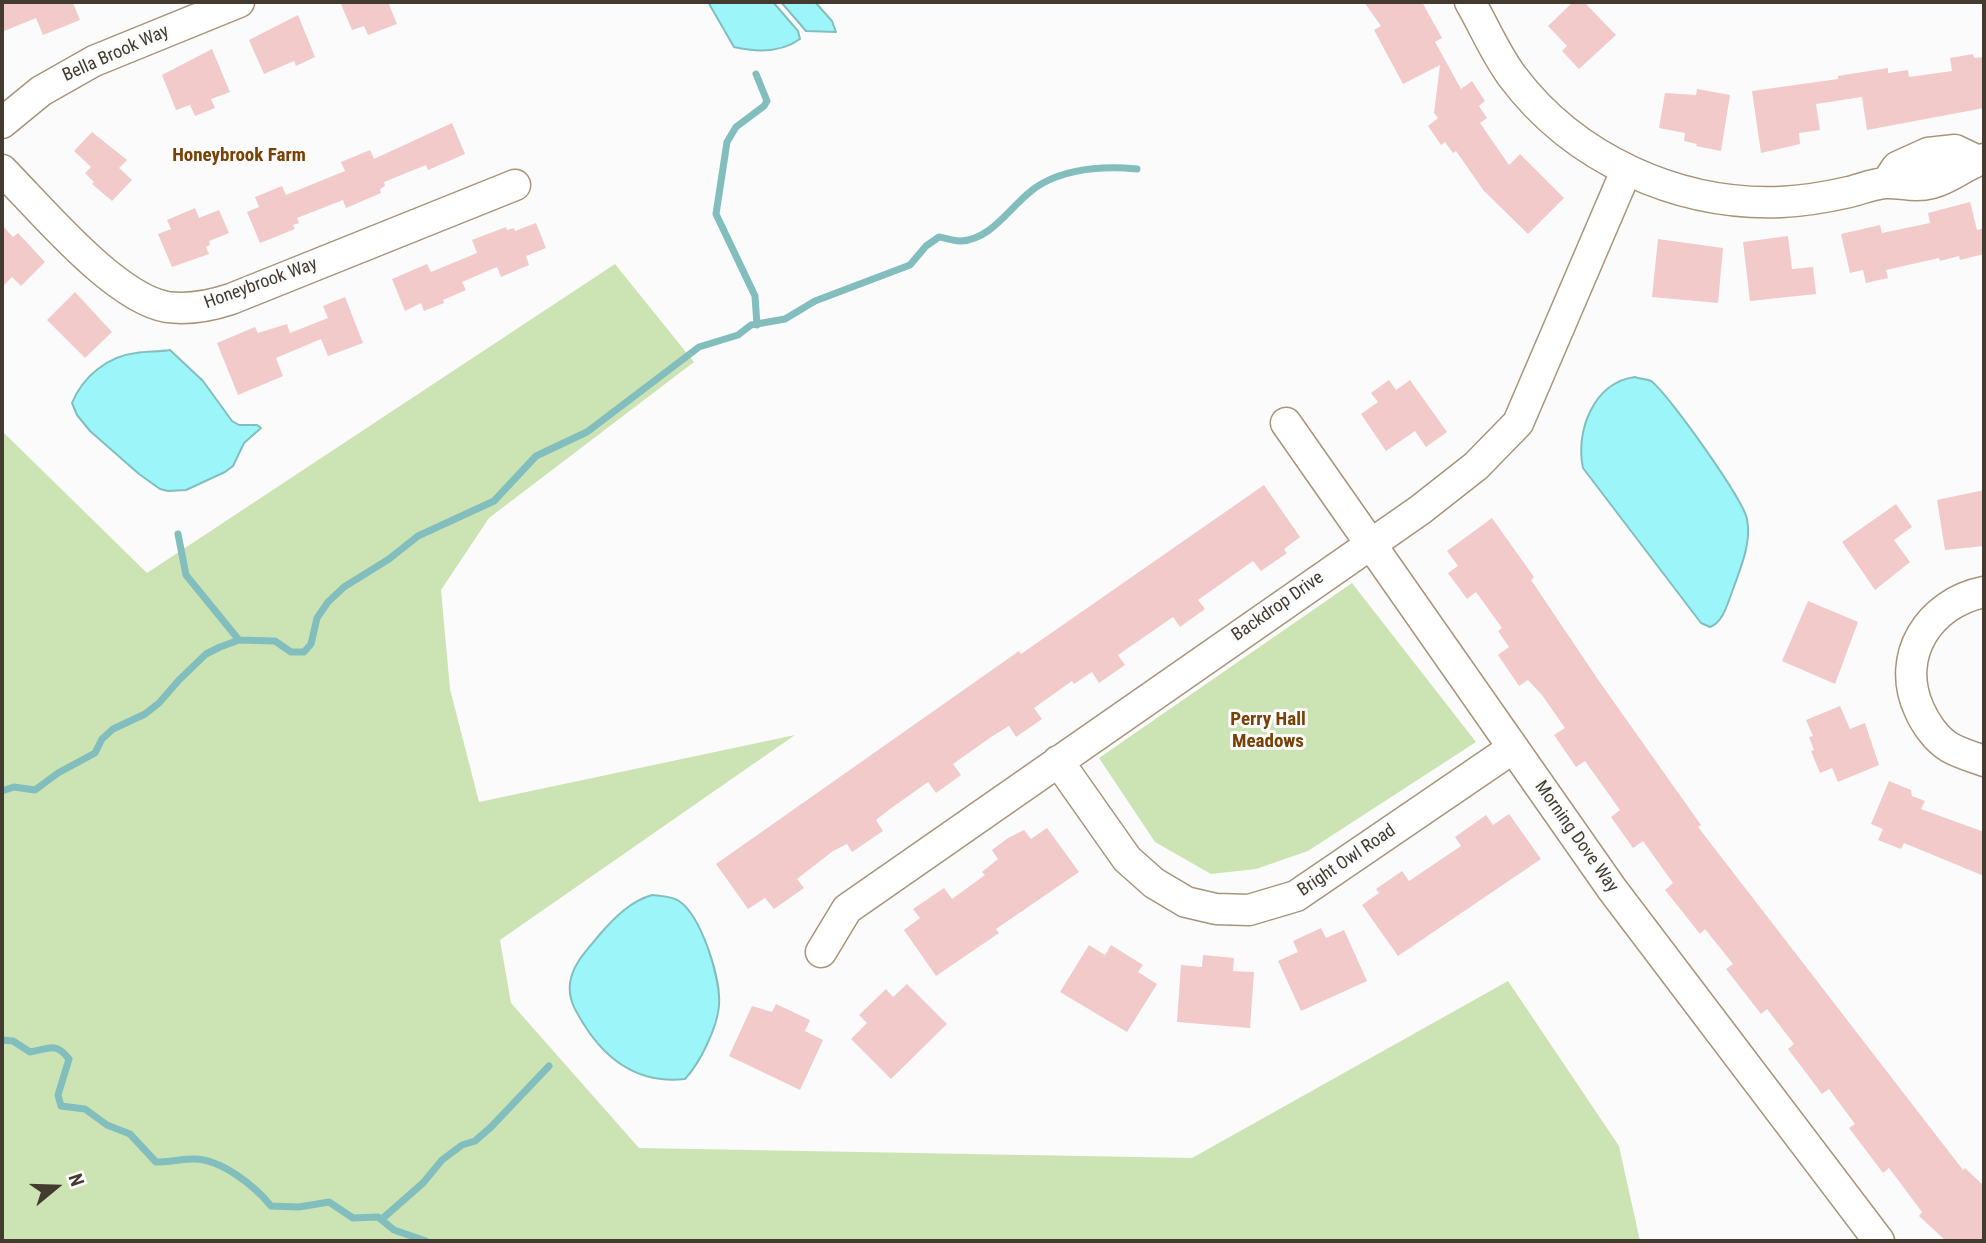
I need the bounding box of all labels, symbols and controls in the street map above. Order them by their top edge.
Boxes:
street label: Bella Brook Way [59,21,173,87]
district label: Honeybrook Farm [172,145,306,167]
street label: Honeybrook Way [202,254,320,314]
street label: Backdrop Drive [1228,567,1328,647]
district label: Perry Hall Meadows [1230,709,1306,753]
street label: Morning Dove Way [1529,777,1623,897]
street label: Bright Owl Road [1294,820,1400,902]
north arrow [21,1152,91,1222]
text: N [64,1171,89,1189]

